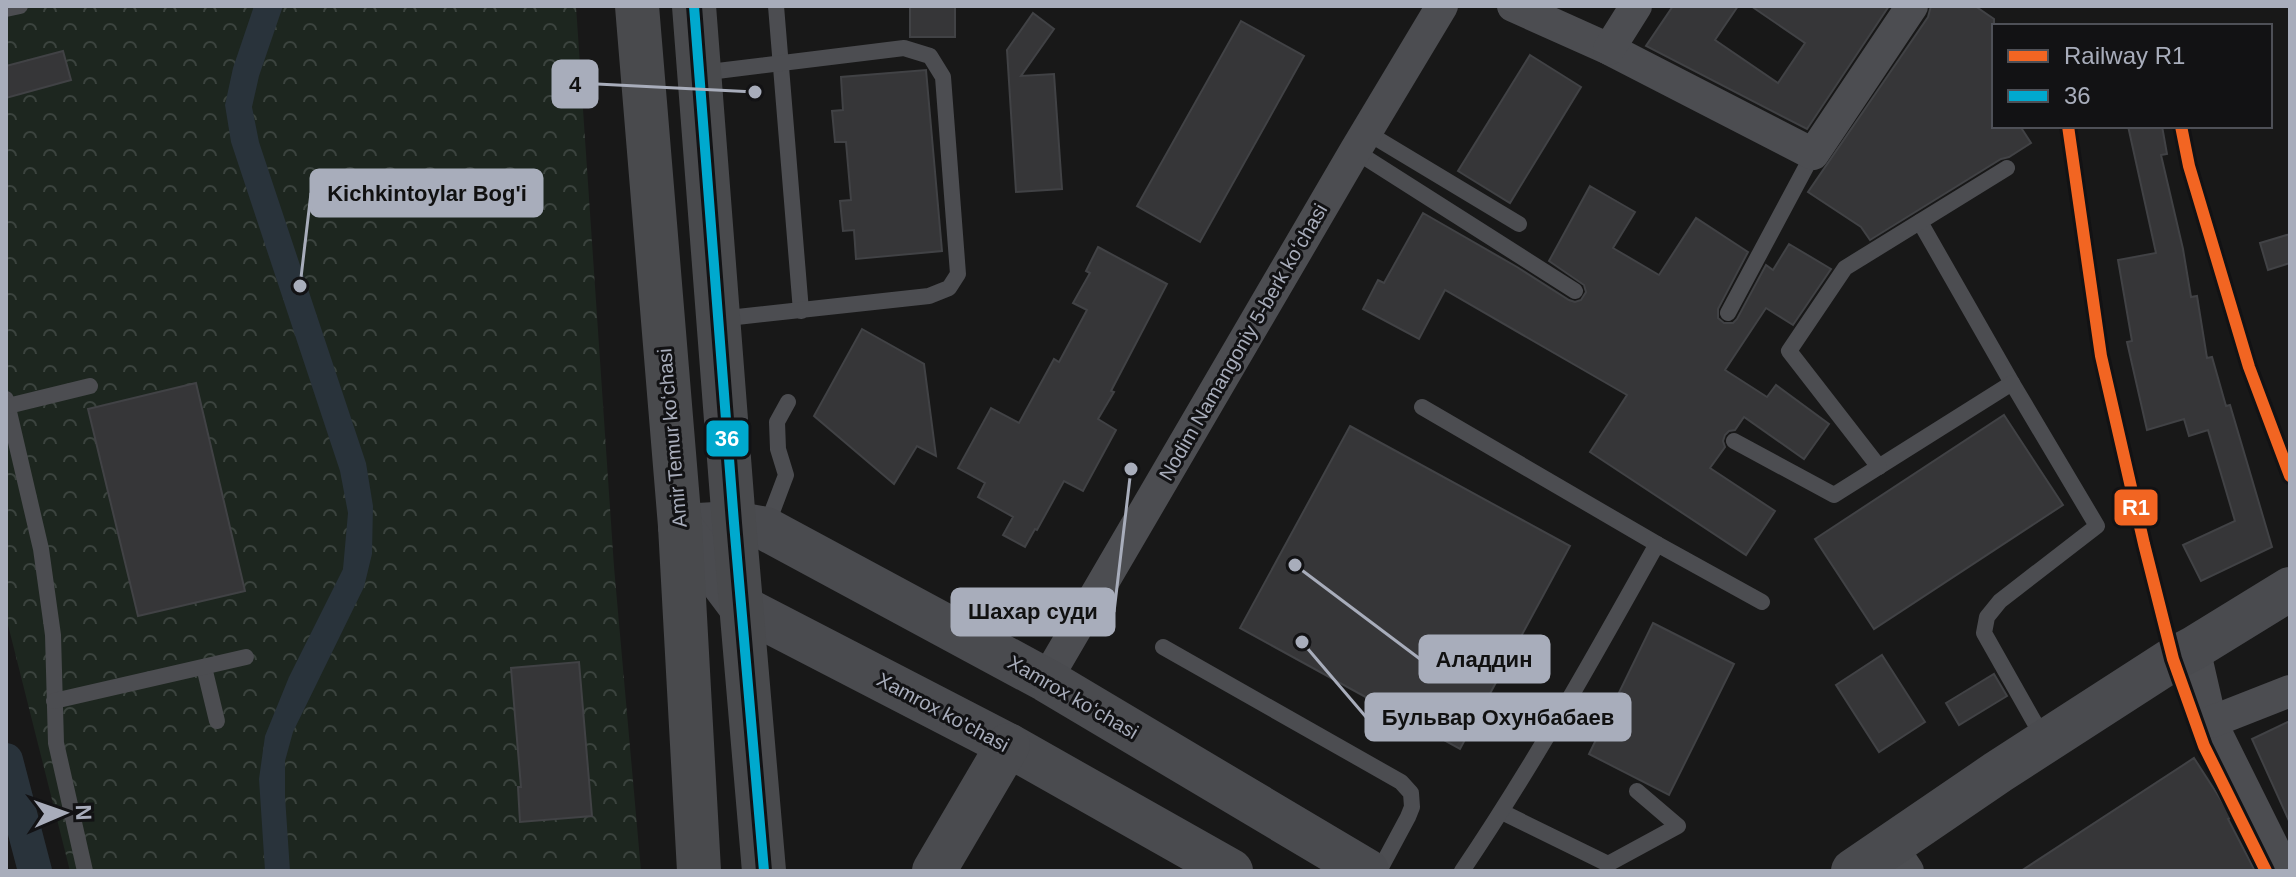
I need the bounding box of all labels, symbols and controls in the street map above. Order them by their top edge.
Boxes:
legend [1992,24,2272,128]
text: Railway R1 [2064,42,2185,69]
callout: 4 [553,61,597,107]
text: 4 [569,72,582,97]
text: 36 [2064,82,2091,109]
callout: Kichkintoylar Bog'i [311,170,542,216]
text: Kichkintoylar Bog'i [327,181,527,206]
street label: Nodim Namangoniy 5-berk koʻchasi [1155,200,1331,484]
street label: Amir Temur koʻchasi [653,348,691,528]
line badge: 36 [705,419,750,458]
text: 36 [715,426,739,451]
line badge: R1 [2113,488,2159,527]
text: R1 [2122,495,2150,520]
callout: Шахар суди [952,589,1114,635]
text: Шахар суди [968,599,1098,624]
callout: Аладдин [1420,636,1549,682]
text: Аладдин [1436,647,1532,672]
street label: Xamrox koʻchasi [1004,651,1142,743]
street label: Xamrox ko'chasi [873,668,1013,756]
callout: Бульвар Охунбабаев [1366,694,1630,740]
text: Бульвар Охунбабаев [1382,705,1614,730]
north arrow [24,773,104,853]
text: N [71,804,96,821]

